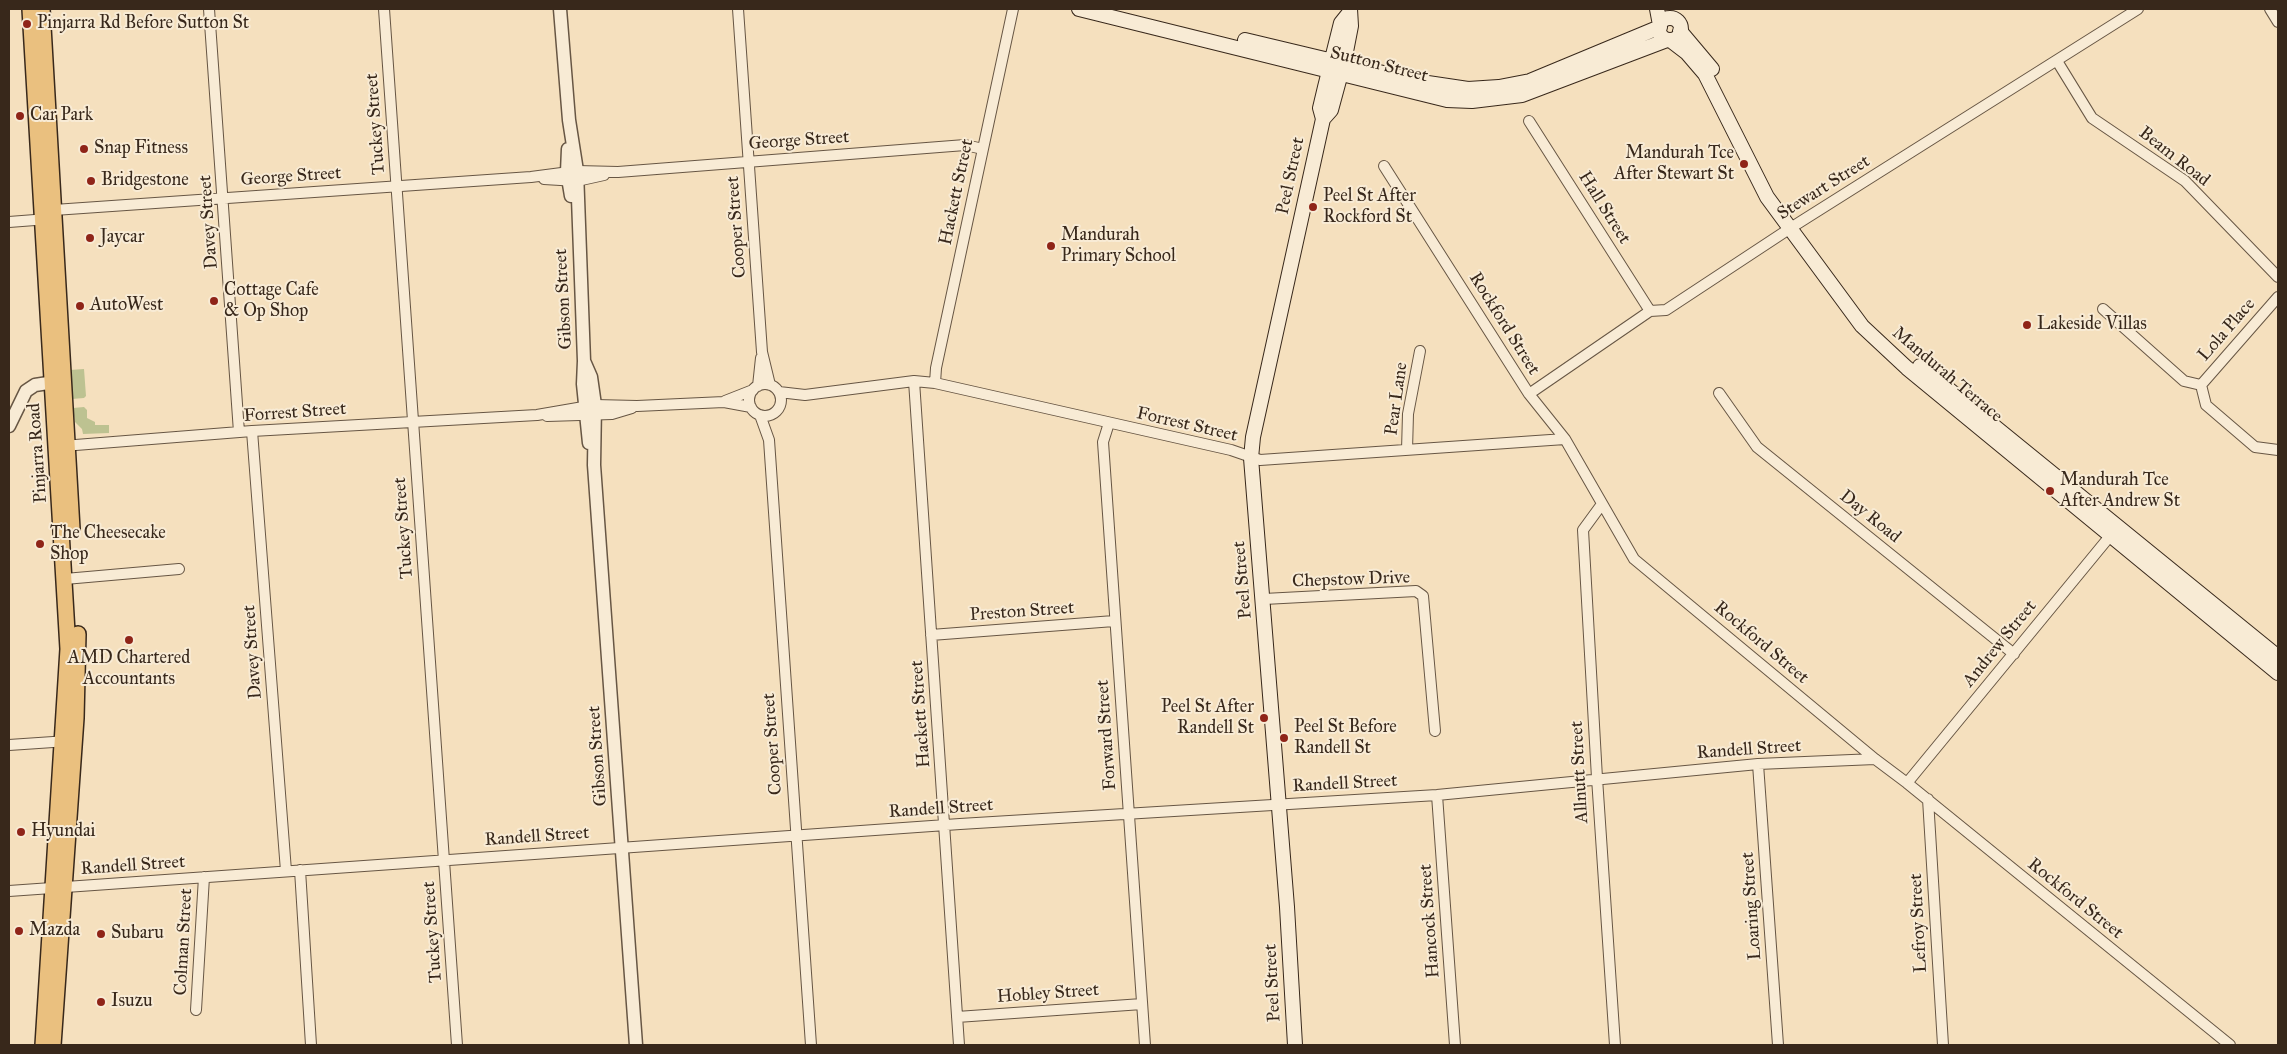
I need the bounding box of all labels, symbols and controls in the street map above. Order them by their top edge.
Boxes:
place label: Pinjarra Rd Before Sutton St [37,13,249,35]
marker: Pinjarra Rd Before Sutton St [21,18,33,30]
street label: Sutton Street [1328,42,1430,88]
street label: Tuckey Street [362,72,390,176]
place label: Car Park [30,105,93,127]
marker: Car Park [14,110,26,122]
street label: Beam Road [2134,123,2214,191]
street label: George Street [748,127,850,155]
street label: Peel Street [1272,135,1310,217]
street label: Hackett Street [935,137,979,247]
place label: Snap Fitness [94,138,188,160]
marker: Snap Fitness [78,143,90,155]
place label: Mandurah Tce After Stewart St [1614,143,1734,186]
street label: Stewart Street [1774,151,1874,225]
marker: Mandurah Tce After Stewart St [1738,158,1750,170]
street label: George Street [240,163,342,191]
street label: Hall Street [1573,168,1635,248]
place label: Bridgestone [101,170,189,192]
street label: Davey Street [195,174,223,270]
marker: Bridgestone [85,175,97,187]
street label: Cooper Street [723,175,751,279]
place label: Peel St After Rockford St [1323,186,1416,228]
marker: Peel St After Rockford St [1307,201,1319,213]
place label: Mandurah Primary School [1061,225,1176,268]
place label: Jaycar [100,227,144,249]
marker: Jaycar [84,232,96,244]
marker: Mandurah Primary School [1045,240,1057,252]
street label: Gibson Street [551,248,577,350]
street label: Rockford Street [1464,269,1544,379]
place label: Cottage Cafe & Op Shop [224,280,319,322]
street label: Lola Place [2194,294,2260,366]
place label: AutoWest [90,295,163,317]
marker: Cottage Cafe & Op Shop [208,295,220,307]
marker: AutoWest [74,300,86,312]
place label: Lakeside Villas [2037,314,2147,336]
marker: Lakeside Villas [2021,319,2033,331]
street label: Mandurah Terrace [1887,323,2007,427]
street label: Pear Lane [1381,361,1413,437]
street label: Forrest Street [243,399,347,427]
street label: Pinjarra Road [24,402,52,504]
street label: Forrest Street [1134,403,1240,447]
place label: Mandurah Tce After Andrew St [2060,470,2180,512]
street label: Tuckey Street [390,476,418,580]
marker: Mandurah Tce After Andrew St [2044,485,2056,497]
street label: Day Road [1835,486,1905,548]
place label: The Cheesecake Shop [50,523,166,566]
marker: The Cheesecake Shop [34,538,46,550]
street label: Peel Street [1229,540,1257,620]
street label: Chepstow Drive [1292,567,1410,593]
street label: Andrew Street [1958,596,2042,692]
street label: Rockford Street [1709,597,1813,689]
street label: Preston Street [969,598,1075,626]
street label: Davey Street [239,604,267,700]
marker: AMD Chartered Accountants [123,634,135,646]
place label: AMD Chartered Accountants [68,648,190,691]
street label: Hackett Street [906,659,936,769]
street label: Forward Street [1092,679,1122,791]
street label: Cooper Street [759,692,787,796]
place label: Peel St After Randell St [1161,697,1254,740]
street label: Gibson Street [584,705,612,807]
marker: Peel St After Randell St [1258,712,1270,724]
place label: Peel St Before Randell St [1294,717,1397,760]
street label: Allnutt Street [1567,720,1593,824]
marker: Peel St Before Randell St [1278,732,1290,744]
street label: Randell Street [1696,736,1802,764]
street label: Randell Street [1292,770,1398,798]
street label: Randell Street [888,795,994,823]
place label: Hyundai [31,821,96,843]
street label: Randell Street [484,823,590,851]
marker: Hyundai [15,826,27,838]
street label: Loaring Street [1737,851,1767,961]
street label: Randell Street [80,852,186,880]
street label: Rockford Street [2023,854,2127,944]
street label: Hancock Street [1415,863,1445,979]
street label: Lefroy Street [1906,873,1932,973]
street label: Tuckey Street [419,880,447,984]
street label: Colman Street [170,888,198,996]
place label: Mazda [29,920,80,942]
place label: Subaru [111,923,164,945]
marker: Mazda [13,925,25,937]
marker: Subaru [95,928,107,940]
street label: Peel Street [1260,943,1286,1023]
street label: Hobley Street [996,980,1100,1008]
place label: Isuzu [111,991,153,1013]
marker: Isuzu [95,996,107,1008]

